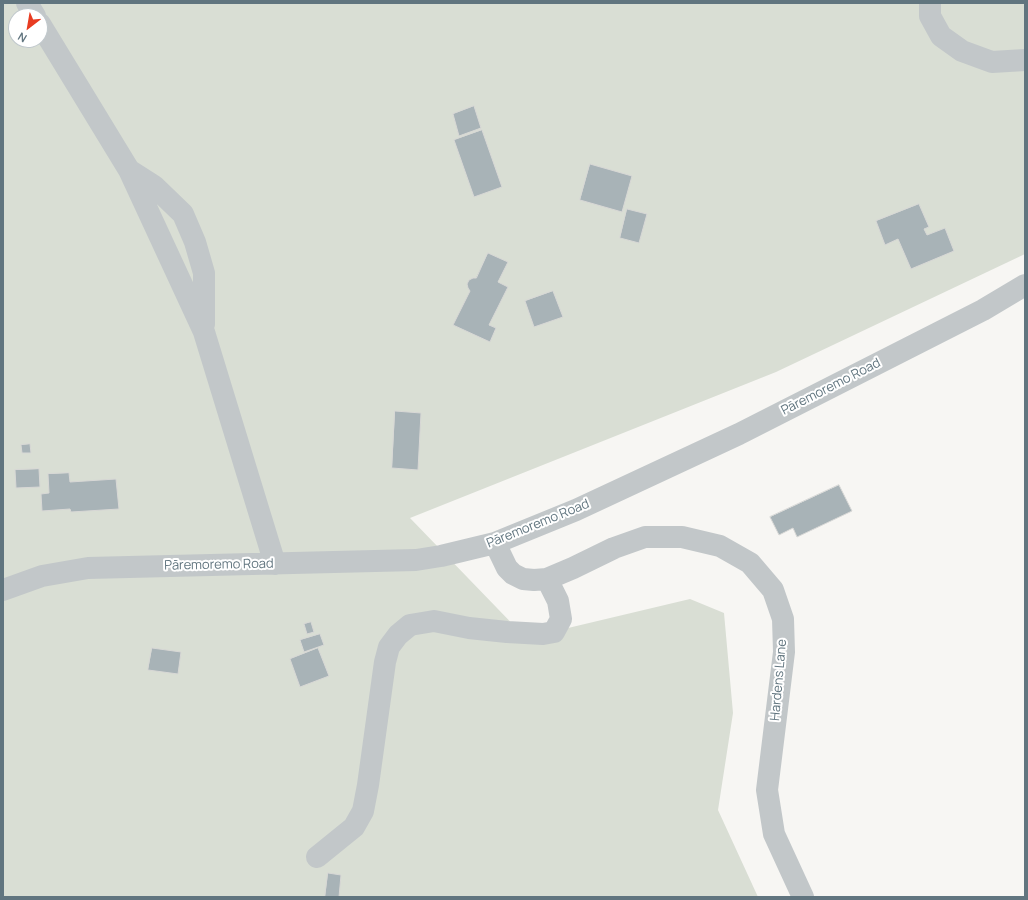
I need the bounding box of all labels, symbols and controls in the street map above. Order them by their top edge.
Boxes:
north arrow [8,8,48,48]
text: N [15,29,29,46]
street label: Pāremoremo Road [779,355,883,419]
street label: Pāremoremo Road [484,496,592,552]
street label: Pāremoremo Road [164,556,274,574]
street label: Hardens Lane [768,638,790,722]

